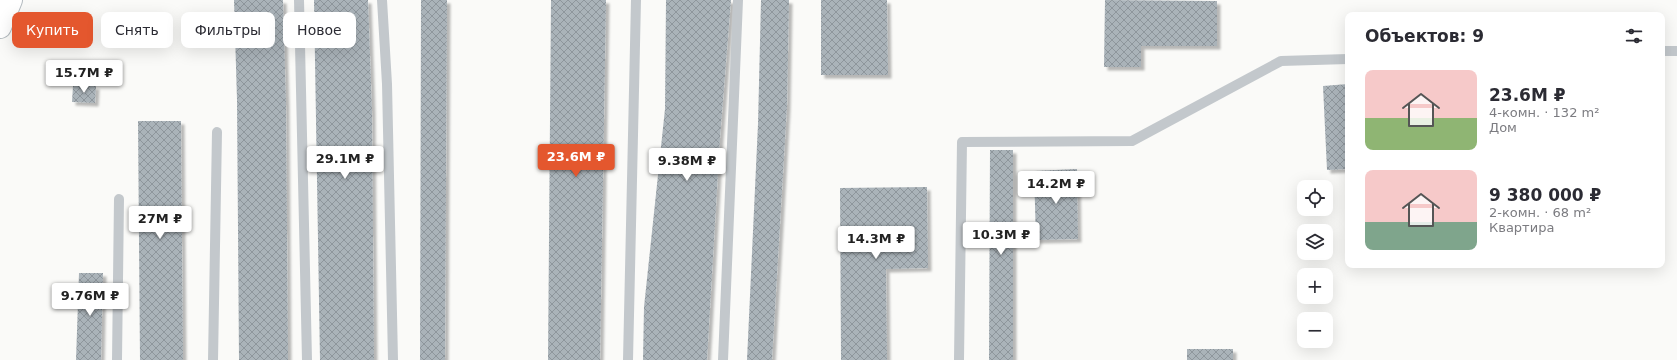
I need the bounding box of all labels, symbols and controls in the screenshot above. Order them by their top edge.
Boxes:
chip: Купить [12,12,93,48]
chip: Снять [101,12,173,48]
chip: Фильтры [181,12,275,48]
chip: Новое [283,12,356,48]
icon: filters [1623,25,1645,47]
text: Объектов: 9 [1365,26,1484,46]
pin: 15.7M ₽ [47,60,121,94]
text: 15.7M ₽ [55,65,113,80]
text: 23.6M ₽ [1489,85,1566,105]
icon: home [1397,86,1445,134]
text: 4-комн. · 132 m² [1489,105,1599,120]
text: Дом [1489,120,1517,135]
pin: 23.6M ₽ [539,144,613,178]
pin: 29.1M ₽ [308,146,382,180]
pin: 9.38M ₽ [650,148,724,182]
text: 23.6M ₽ [547,149,605,164]
text: 29.1M ₽ [316,151,374,166]
text: 9.38M ₽ [658,153,716,168]
pin: 14.2M ₽ [1019,171,1093,205]
text: 14.2M ₽ [1027,176,1085,191]
map controls [1297,180,1333,348]
button: locate [1297,180,1333,216]
text: 9 380 000 ₽ [1489,185,1601,205]
icon: home [1397,186,1445,234]
text: 2-комн. · 68 m² [1489,205,1591,220]
pin: 27M ₽ [132,206,188,240]
text: 27M ₽ [138,211,182,226]
text: Квартира [1489,220,1554,235]
pin: 10.3M ₽ [964,222,1038,256]
button: layers [1297,224,1333,260]
pin: 14.3M ₽ [839,226,913,260]
text: 10.3M ₽ [972,227,1030,242]
text: 14.3M ₽ [847,231,905,246]
button: + [1297,268,1333,304]
pin: 9.76M ₽ [53,283,127,317]
text: 9.76M ₽ [61,288,119,303]
button: − [1297,312,1333,348]

